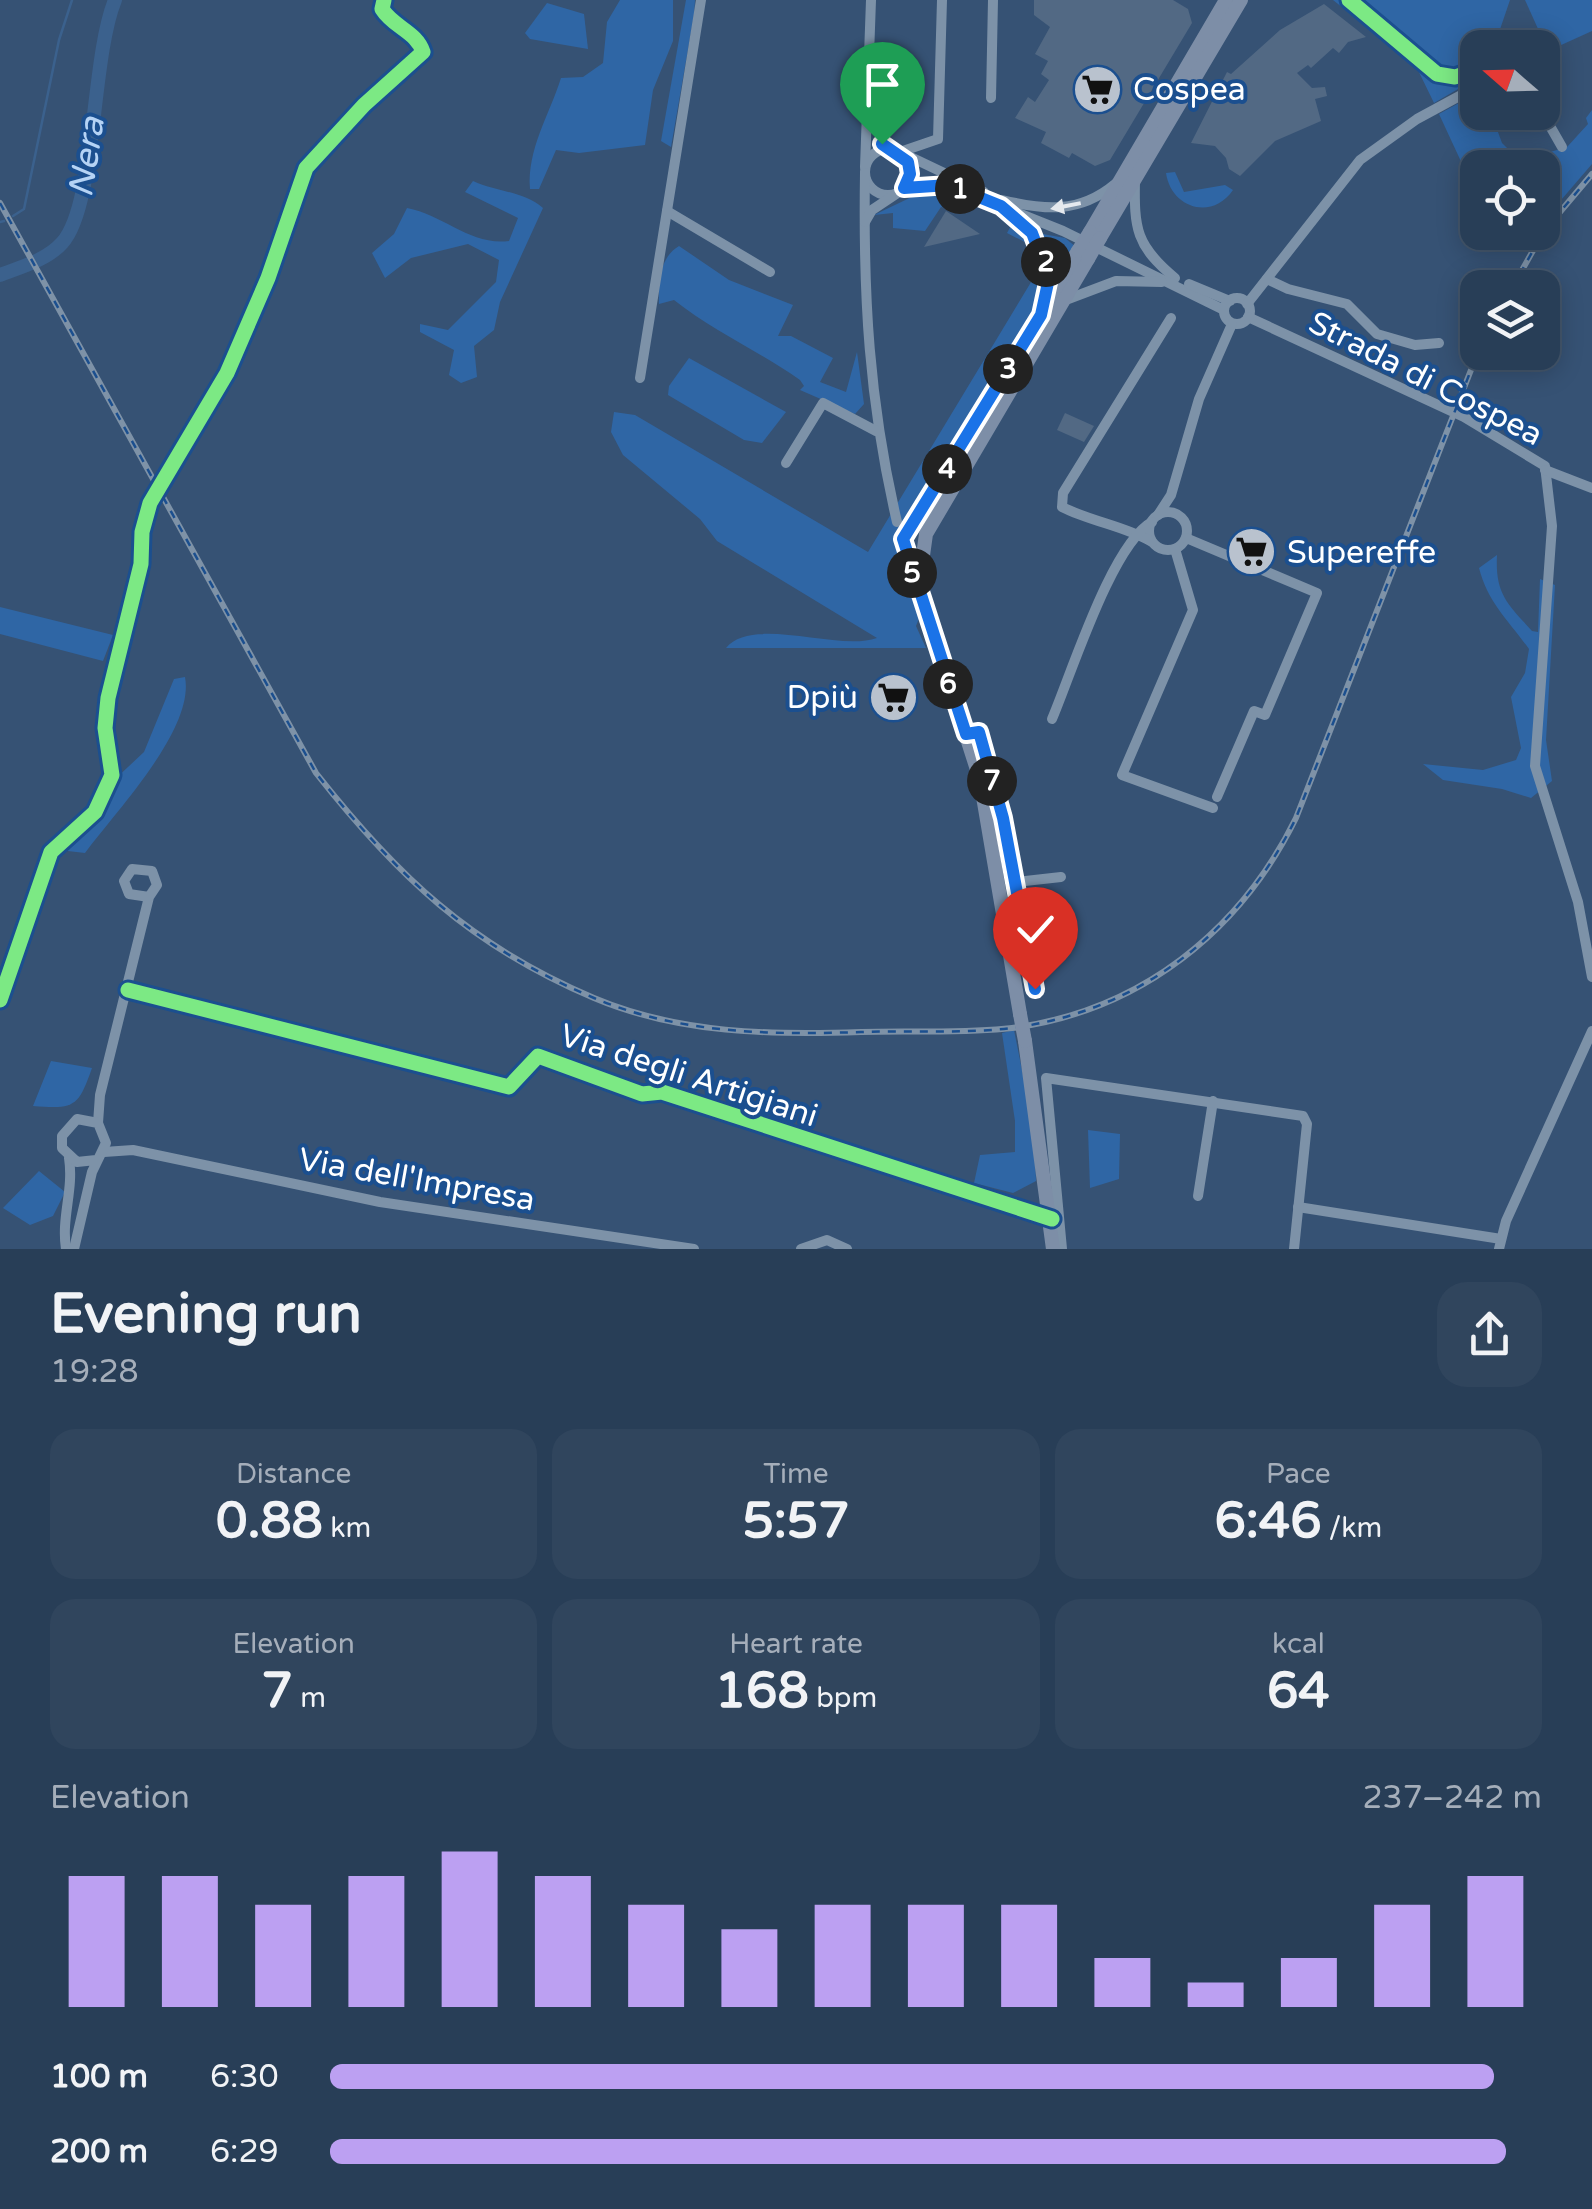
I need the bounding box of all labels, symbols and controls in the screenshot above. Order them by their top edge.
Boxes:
north arrow [1460,30,1560,130]
map controls [1460,30,1560,370]
pin [840,42,925,145]
icon: arrive [855,57,910,112]
supermarket icon: Cospea [1072,63,1124,115]
place label: Cospea [1133,71,1246,109]
water label: Nera [60,113,114,200]
button: locate [1460,150,1560,250]
pin: 1 [935,164,985,214]
text: 1 [951,172,969,206]
one-way arrow [1050,199,1081,214]
pin: 2 [1021,237,1071,287]
text: 2 [1037,245,1055,279]
button: layers [1460,270,1560,370]
street label: Strada di Cospea [1302,304,1549,454]
pin: 3 [983,344,1033,394]
text: 3 [999,352,1017,386]
pin: 4 [922,444,972,494]
text: 4 [938,452,956,486]
supermarket icon: Supereffe [1226,526,1278,578]
place label: Supereffe [1287,534,1436,572]
pin: 5 [887,548,937,598]
text: 5 [903,556,921,590]
pin: 6 [923,659,973,709]
text: 6 [939,667,957,701]
supermarket icon: Dpiù [867,671,919,723]
place label: Dpiù [787,679,858,717]
pin: 7 [967,756,1017,806]
text: 7 [983,764,1001,798]
pin [993,887,1078,990]
icon: check [1008,902,1063,957]
street label: Via degli Artigiani [555,1016,822,1136]
street label: Via dell'Impresa [296,1141,538,1219]
text: Evening run [50,1282,362,1348]
button: share [1437,1282,1542,1387]
text: 19:28 [50,1353,139,1391]
text: Distance [236,1457,351,1491]
text: Time [763,1457,829,1491]
text: Pace [1266,1457,1331,1491]
text: 0.88 [216,1491,323,1551]
text: 5:57 [742,1491,850,1551]
text: 6:46 [1214,1491,1322,1551]
text: km [323,1511,371,1545]
text: /km [1322,1511,1382,1545]
text: Elevation [232,1627,355,1661]
text: Heart rate [729,1627,863,1661]
text: kcal [1272,1627,1325,1661]
text: 7 [261,1661,293,1721]
text: 168 [715,1661,809,1721]
text: 64 [1267,1661,1330,1721]
text: m [293,1681,326,1715]
text: bpm [809,1681,877,1715]
text: Elevation [50,1779,190,1817]
text: 237–242 m [1362,1779,1542,1817]
text: 100 m [50,2058,148,2096]
text: 6:30 [210,2058,279,2096]
text: 200 m [50,2133,148,2171]
text: 6:29 [210,2133,279,2171]

